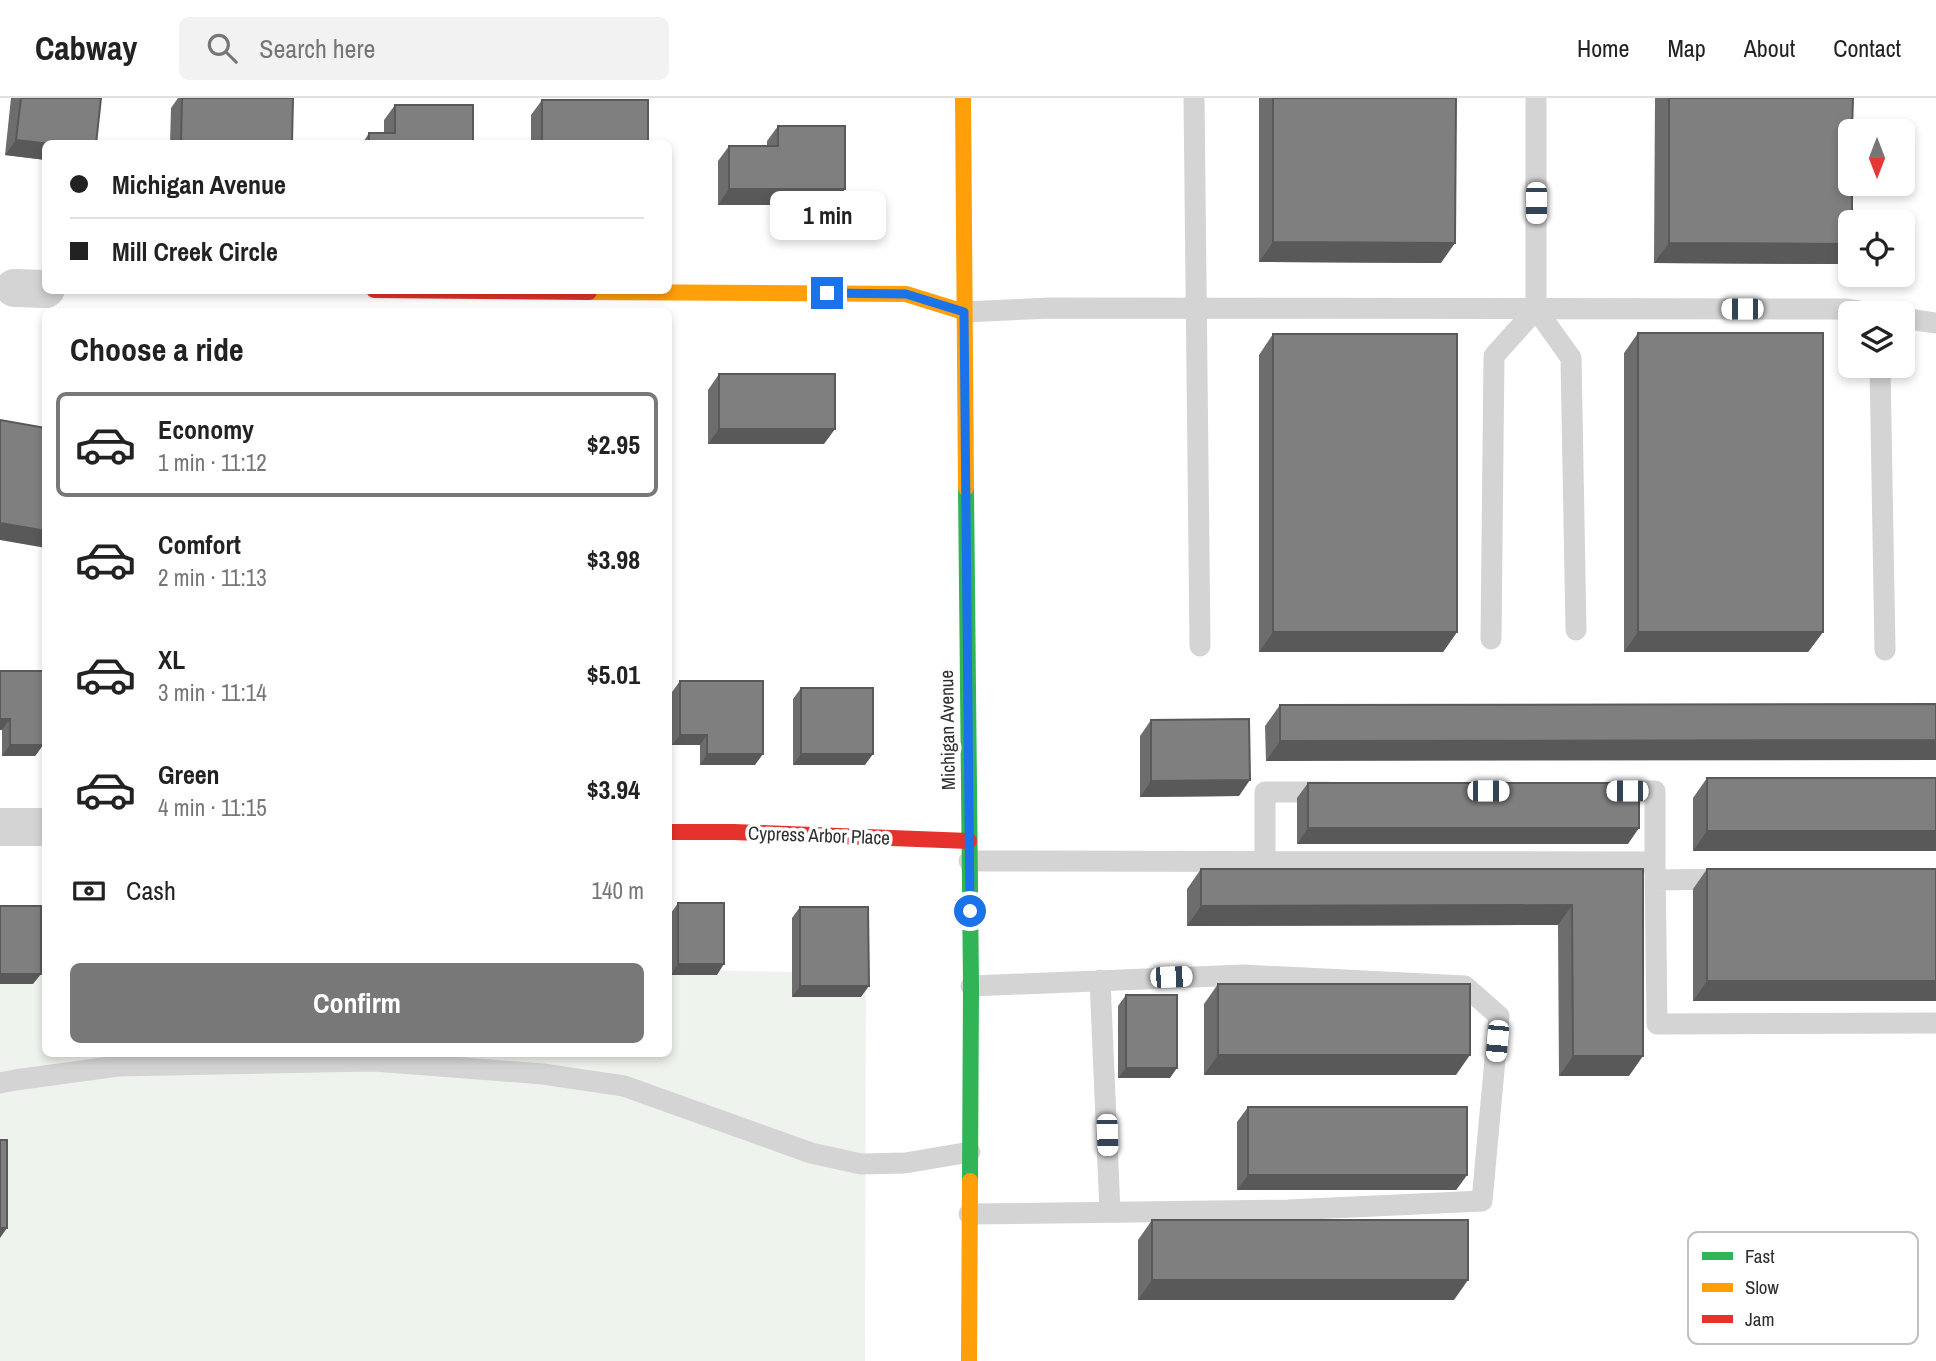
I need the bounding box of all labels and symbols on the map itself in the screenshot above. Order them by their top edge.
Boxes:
north arrow [1838,119,1914,196]
car [1526,182,1547,224]
callout: 1 min [769,192,885,240]
route end [811,277,843,309]
car [1722,299,1764,320]
street label: Michigan Avenue [933,670,961,790]
car [1468,781,1510,802]
car [1607,781,1649,802]
street label: Cypress Arbor Place [748,820,890,850]
route start [954,895,986,927]
car [1150,966,1193,988]
car [1485,1019,1510,1063]
car [1096,1114,1119,1156]
legend [1688,1232,1918,1344]
text: Fast [1745,1243,1775,1269]
text: Slow [1745,1274,1780,1300]
text: Jam [1745,1306,1774,1332]

